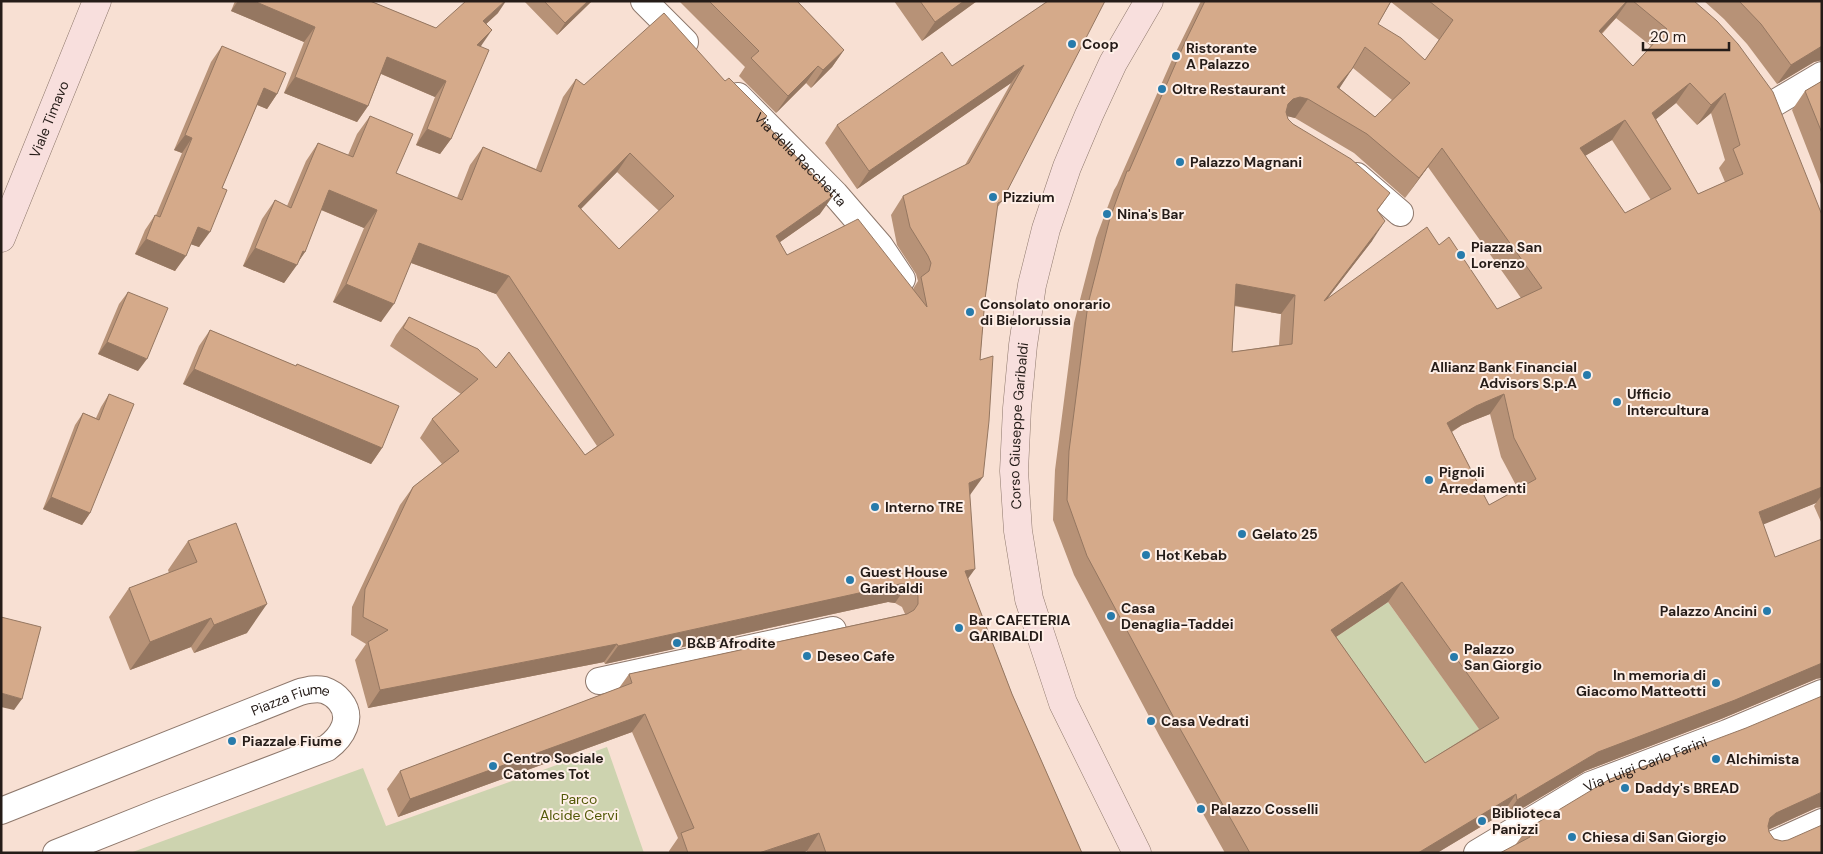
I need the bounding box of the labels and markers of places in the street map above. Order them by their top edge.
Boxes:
place label: Coop [1082,35,1119,53]
marker: Coop [1066,38,1078,50]
place label: Ristorante A Palazzo [1186,39,1257,73]
marker: Ristorante A Palazzo [1170,50,1182,62]
place label: Oltre Restaurant [1172,80,1286,98]
marker: Oltre Restaurant [1156,83,1168,95]
place label: Palazzo Magnani [1190,153,1302,171]
marker: Palazzo Magnani [1174,156,1186,168]
place label: Pizzium [1003,188,1055,206]
marker: Pizzium [987,191,999,203]
place label: Nina's Bar [1117,205,1185,223]
marker: Nina's Bar [1101,208,1113,220]
place label: Piazza San Lorenzo [1471,238,1542,272]
marker: Piazza San Lorenzo [1455,249,1467,261]
place label: Consolato onorario di Bielorussia [980,295,1111,329]
marker: Consolato onorario di Bielorussia [964,306,976,318]
place label: Allianz Bank Financial Advisors S.p.A [1430,358,1577,392]
marker: Allianz Bank Financial Advisors S.p.A [1581,369,1593,381]
place label: Ufficio Intercultura [1627,385,1709,419]
marker: Ufficio Intercultura [1611,396,1623,408]
place label: Pignoli Arredamenti [1439,463,1526,497]
marker: Pignoli Arredamenti [1423,474,1435,486]
place label: Interno TRE [885,498,963,516]
marker: Interno TRE [869,501,881,513]
place label: Gelato 25 [1252,525,1318,543]
marker: Gelato 25 [1236,528,1248,540]
place label: Hot Kebab [1156,546,1227,564]
marker: Hot Kebab [1140,549,1152,561]
place label: Guest House Garibaldi [860,563,948,597]
marker: Guest House Garibaldi [844,574,856,586]
place label: Casa Denaglia-Taddei [1121,599,1234,633]
place label: Palazzo Ancini [1660,602,1757,620]
marker: Palazzo Ancini [1761,605,1773,617]
marker: Casa Denaglia-Taddei [1105,610,1117,622]
place label: Bar CAFETERIA GARIBALDI [969,611,1070,645]
marker: Bar CAFETERIA GARIBALDI [953,622,965,634]
place label: B&B Afrodite [687,634,776,652]
marker: B&B Afrodite [671,637,683,649]
place label: Palazzo San Giorgio [1464,640,1542,674]
place label: Deseo Cafe [817,647,895,665]
marker: Deseo Cafe [801,650,813,662]
marker: Palazzo San Giorgio [1448,651,1460,663]
place label: In memoria di Giacomo Matteotti [1576,666,1706,700]
marker: In memoria di Giacomo Matteotti [1710,677,1722,689]
place label: Casa Vedrati [1161,712,1249,730]
marker: Casa Vedrati [1145,715,1157,727]
place label: Piazzale Fiume [242,732,342,750]
marker: Piazzale Fiume [226,735,238,747]
place label: Centro Sociale Catomes Tot [503,749,604,783]
place label: Alchimista [1726,750,1799,768]
marker: Alchimista [1710,753,1722,765]
marker: Centro Sociale Catomes Tot [487,760,499,772]
place label: Daddy's BREAD [1635,779,1739,797]
marker: Daddy's BREAD [1619,782,1631,794]
place label: Palazzo Cosselli [1211,800,1319,818]
marker: Palazzo Cosselli [1195,803,1207,815]
place label: Biblioteca Panizzi [1492,804,1561,838]
marker: Biblioteca Panizzi [1476,815,1488,827]
place label: Chiesa di San Giorgio [1582,828,1727,846]
marker: Chiesa di San Giorgio [1566,831,1578,843]

